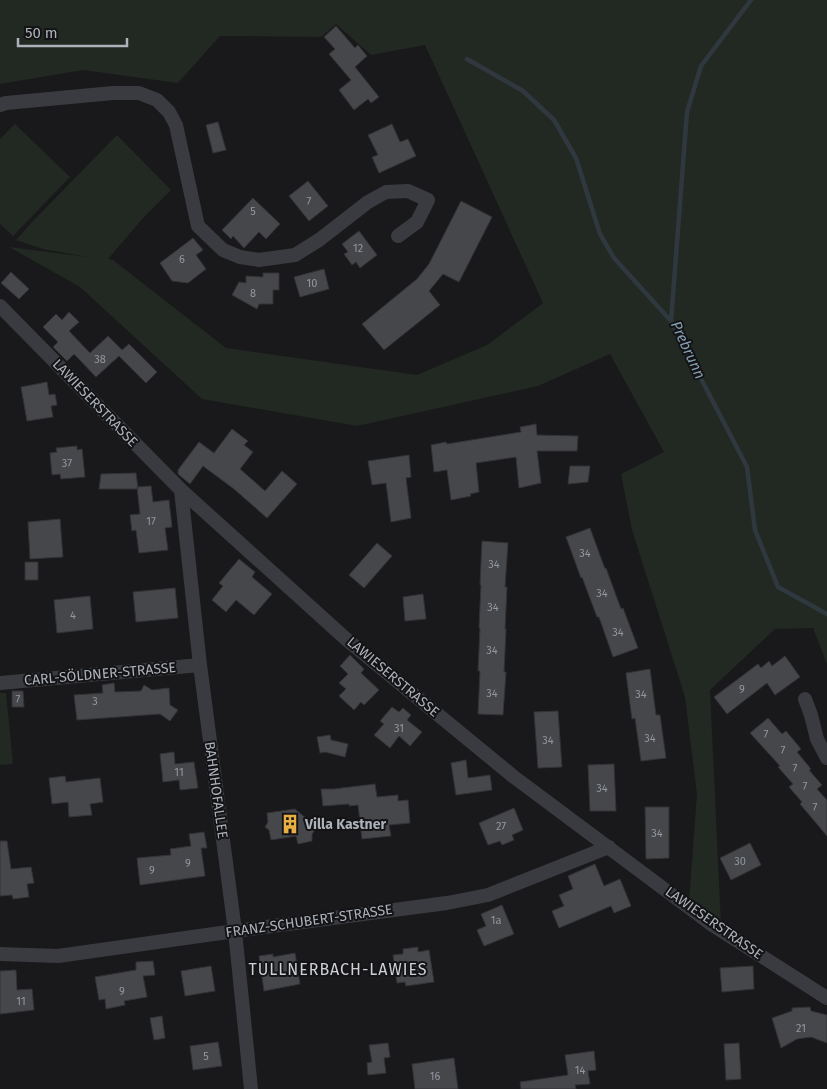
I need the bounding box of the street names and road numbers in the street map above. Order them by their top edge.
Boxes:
street label: LAWIESERSTRASSE [49,356,141,450]
street label: LAWIESERSTRASSE [343,633,443,721]
street label: CARL-SÖLDNER-STRASSE [23,658,177,689]
street label: BAHNHOFALLEE [201,740,231,840]
street label: LAWIESERSTRASSE [662,883,766,963]
street label: FRANZ-SCHUBERT-STRASSE [225,901,393,941]

